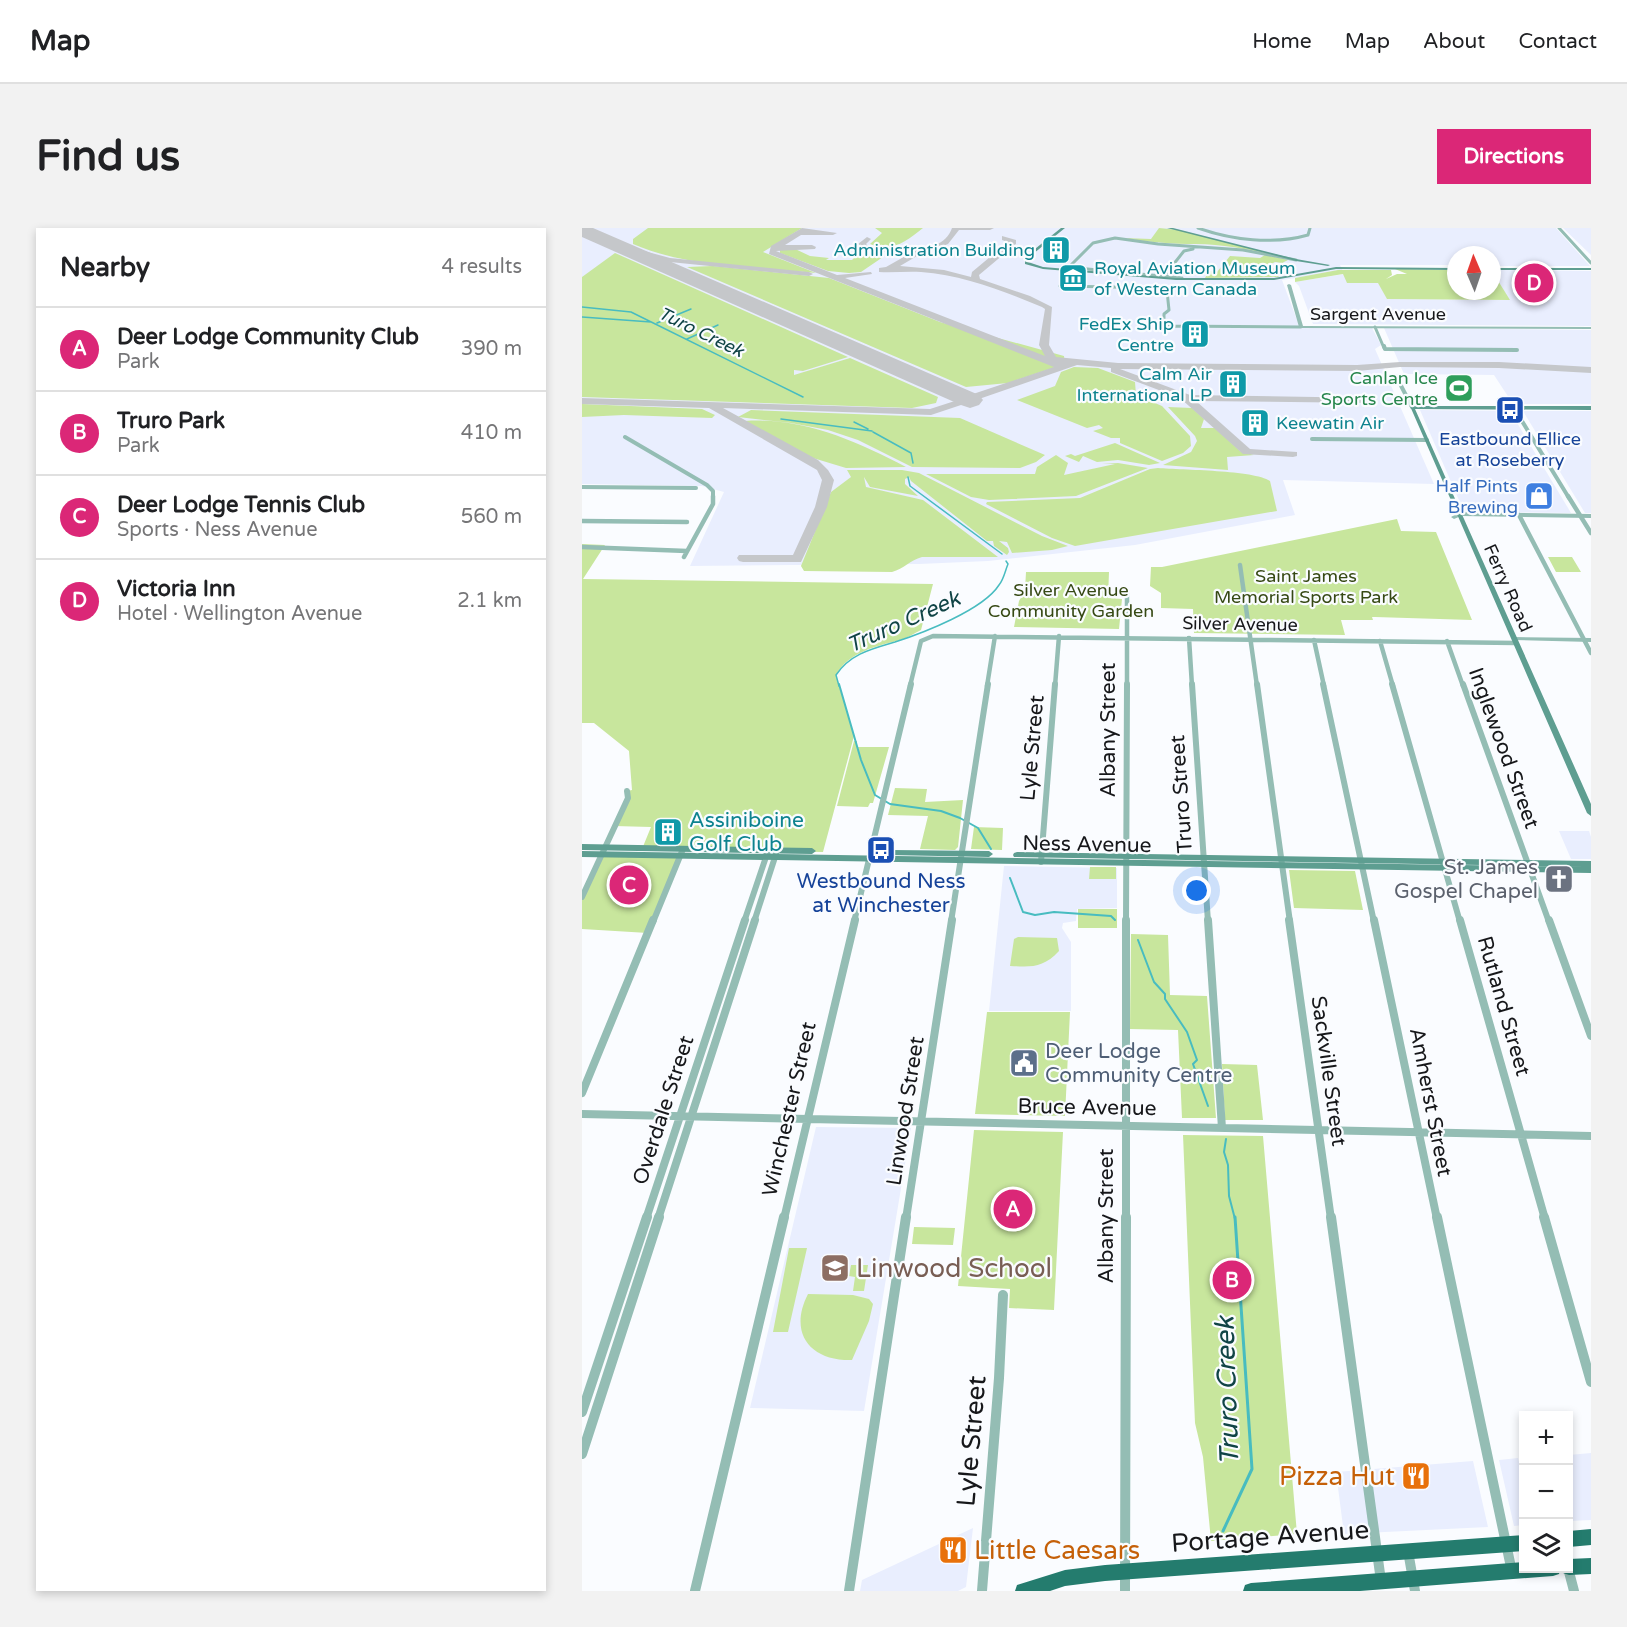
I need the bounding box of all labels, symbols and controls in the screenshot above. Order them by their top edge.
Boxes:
text: Map [30,24,90,58]
text: Home [1252,29,1312,54]
text: Map [1345,29,1390,54]
text: About [1423,29,1485,54]
text: Contact [1518,29,1597,54]
button: Directions [1437,129,1591,184]
text: Find us [36,131,180,182]
building icon: Administration Building [1040,234,1072,266]
place label: Administration Building [833,239,1035,261]
north arrow [1447,246,1501,300]
text: Nearby [60,252,150,283]
text: 4 results [442,255,522,279]
place label: Royal Aviation Museum of Western Canada [1094,257,1296,300]
pin: D [1514,260,1554,306]
museum icon: Royal Aviation Museum of Western Canada [1057,262,1089,294]
water label: Turo Creek [655,302,748,363]
street label: Sargent Avenue [1310,303,1446,325]
place label: FedEx Ship Centre [1079,313,1174,356]
building icon: FedEx Ship Centre [1179,318,1211,350]
text: Deer Lodge Community Club [117,324,419,350]
text: A [72,337,87,361]
text: 390 m [461,337,522,361]
text: Park [117,350,160,374]
place label: Calm Air International LP [1077,363,1212,406]
place label: Canlan Ice Sports Centre [1321,367,1438,410]
building icon: Calm Air International LP [1217,368,1249,400]
sports icon: Canlan Ice Sports Centre [1443,372,1475,404]
bus stop icon: Eastbound Ellice at Roseberry [1494,394,1526,426]
building icon: Keewatin Air [1239,407,1271,439]
text: Truro Park [117,408,225,434]
place label: Keewatin Air [1276,412,1384,434]
text: B [73,421,86,445]
text: 410 m [461,421,522,445]
place label: Eastbound Ellice at Roseberry [1439,428,1581,471]
text: Park [117,434,160,458]
place label: Half Pints Brewing [1436,475,1518,518]
shop icon: Half Pints Brewing [1523,480,1555,512]
text: Deer Lodge Tennis Club [117,492,365,518]
text: C [73,505,86,529]
text: 560 m [461,505,522,529]
text: Sports · Ness Avenue [117,518,318,542]
street label: Ferry Road [1479,541,1537,635]
park label: Saint James Memorial Sports Park [1214,565,1398,608]
text: Victoria Inn [117,576,236,602]
park label: Silver Avenue Community Garden [988,579,1154,622]
water label: Truro Creek [843,585,966,658]
text: D [72,589,87,613]
text: 2.1 km [457,589,522,613]
text: Hotel · Wellington Avenue [117,602,362,626]
street label: Silver Avenue [1182,612,1298,636]
street label: Albany Street [1096,662,1121,798]
street label: Inglewood Street [1463,664,1544,832]
street label: Lyle Street [1015,694,1050,802]
street label: Truro Street [1165,734,1198,854]
place label: Assiniboine Golf Club [689,808,804,857]
building icon: Assiniboine Golf Club [652,816,684,848]
street label: Ness Avenue [1022,831,1152,858]
bus stop icon: Westbound Ness at Winchester [865,834,897,866]
place label: St. James Gospel Chapel [1394,855,1538,904]
pin: C [610,862,648,908]
church icon: St. James Gospel Chapel [1543,863,1575,895]
place label: Westbound Ness at Winchester [796,869,966,918]
your location [1182,876,1211,905]
street label: Rutland Street [1472,933,1535,1079]
street label: Sackville Street [1306,994,1351,1148]
street label: Winchester Street [757,1019,822,1199]
street label: Amherst Street [1404,1026,1457,1179]
street label: Overdale Street [628,1032,699,1188]
street label: Linwood Street [881,1035,930,1187]
place label: Deer Lodge Community Centre [1045,1039,1232,1088]
public building icon: Deer Lodge Community Centre [1008,1047,1040,1079]
street label: Bruce Avenue [1017,1094,1157,1121]
street label: Albany Street [1094,1148,1119,1284]
pin: A [994,1186,1032,1232]
school or university icon: Linwood School [819,1252,851,1284]
place label: Linwood School [856,1253,1052,1284]
pin: B [1212,1258,1252,1302]
water label: Truro Creek [1208,1314,1247,1466]
street label: Lyle Street [950,1374,993,1508]
map controls [1519,1411,1573,1573]
button: + [1519,1411,1573,1465]
restaurant icon: Pizza Hut [1400,1460,1432,1492]
place label: Pizza Hut [1279,1461,1395,1492]
button: − [1519,1465,1573,1519]
street label: Portage Avenue [1170,1514,1370,1559]
button: layers [1519,1519,1573,1573]
restaurant icon: Little Caesars [937,1534,969,1566]
place label: Little Caesars [974,1535,1140,1566]

